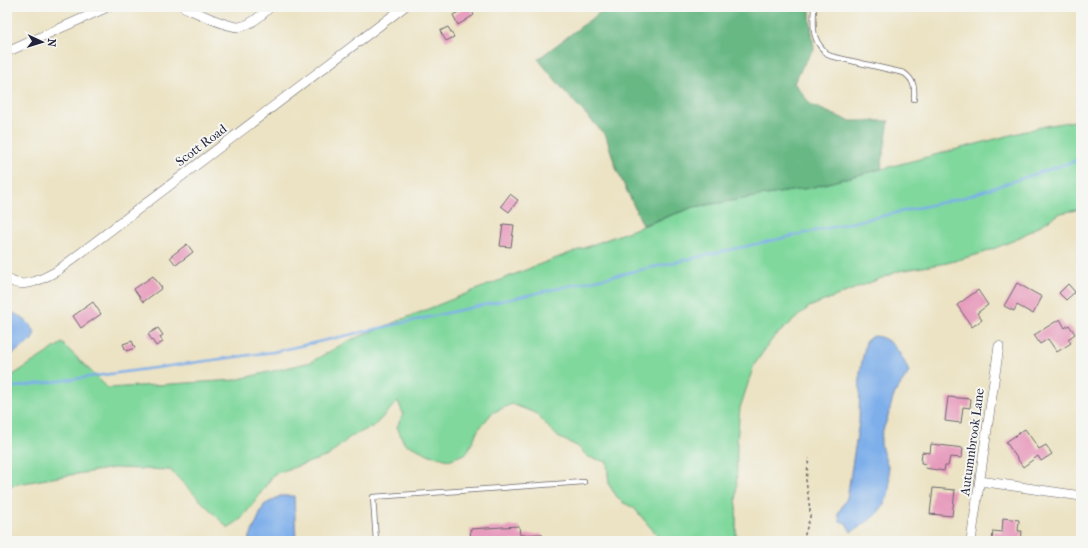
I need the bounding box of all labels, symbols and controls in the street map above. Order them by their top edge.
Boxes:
north arrow [22,22,62,62]
text: N [45,38,58,48]
street label: Scott Road [173,120,230,169]
street label: Autumnbrook Lane [957,387,987,498]

